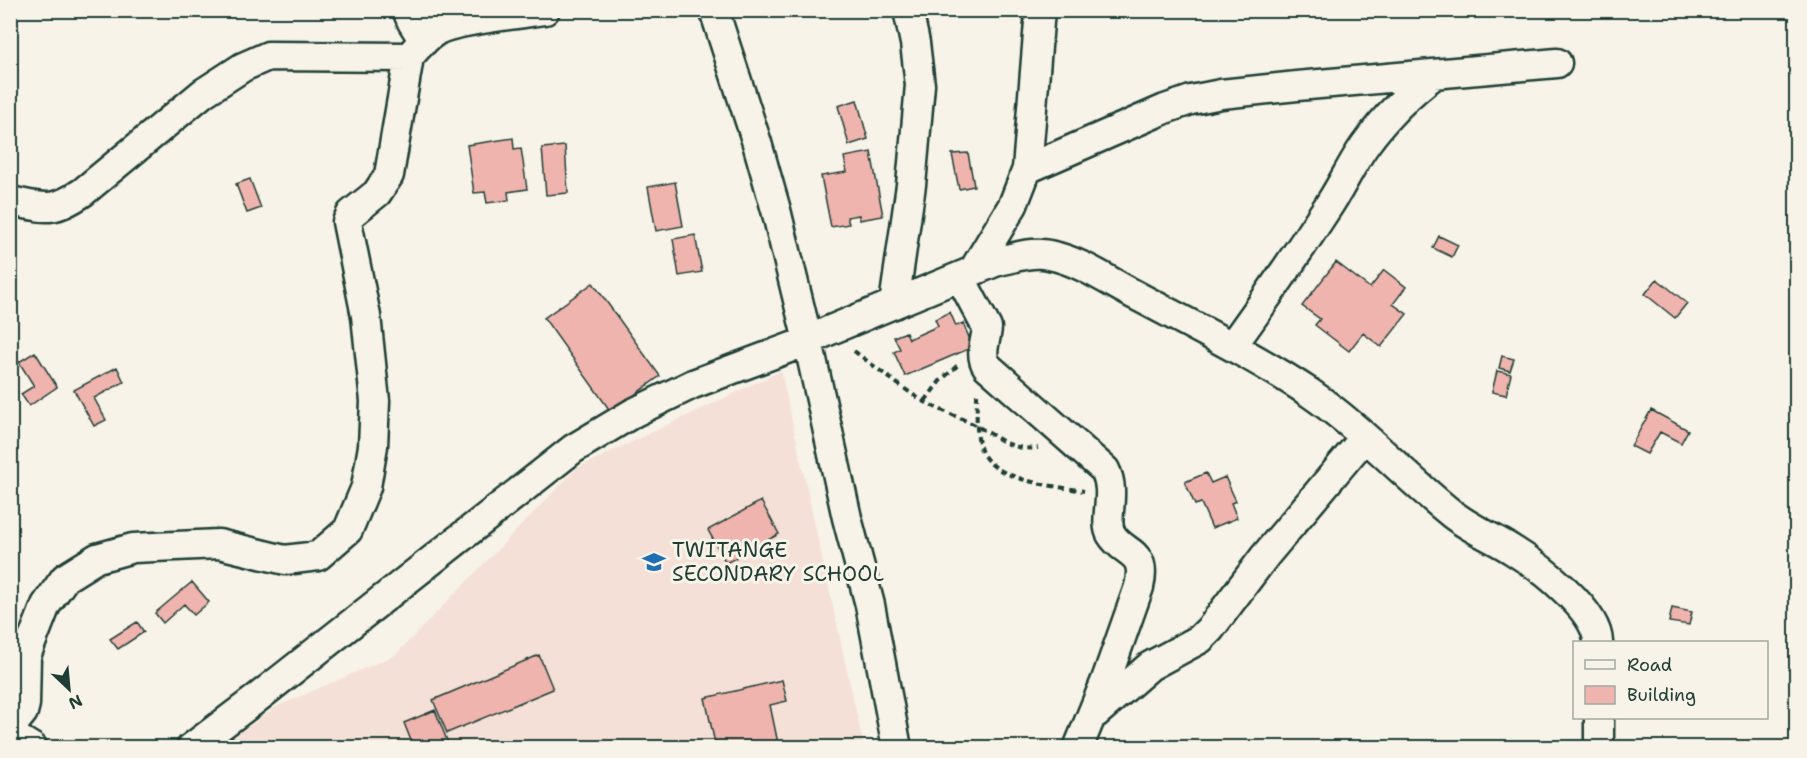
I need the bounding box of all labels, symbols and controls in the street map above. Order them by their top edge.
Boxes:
place label: TWITANGE SECONDARY SCHOOL [672,536,884,588]
school or university icon: TWITANGE SECONDARY SCHOOL [641,549,667,575]
legend [1573,641,1768,719]
text: Road [1627,653,1672,677]
north arrow [39,659,99,719]
text: Building [1627,683,1696,707]
text: N [65,690,86,714]

